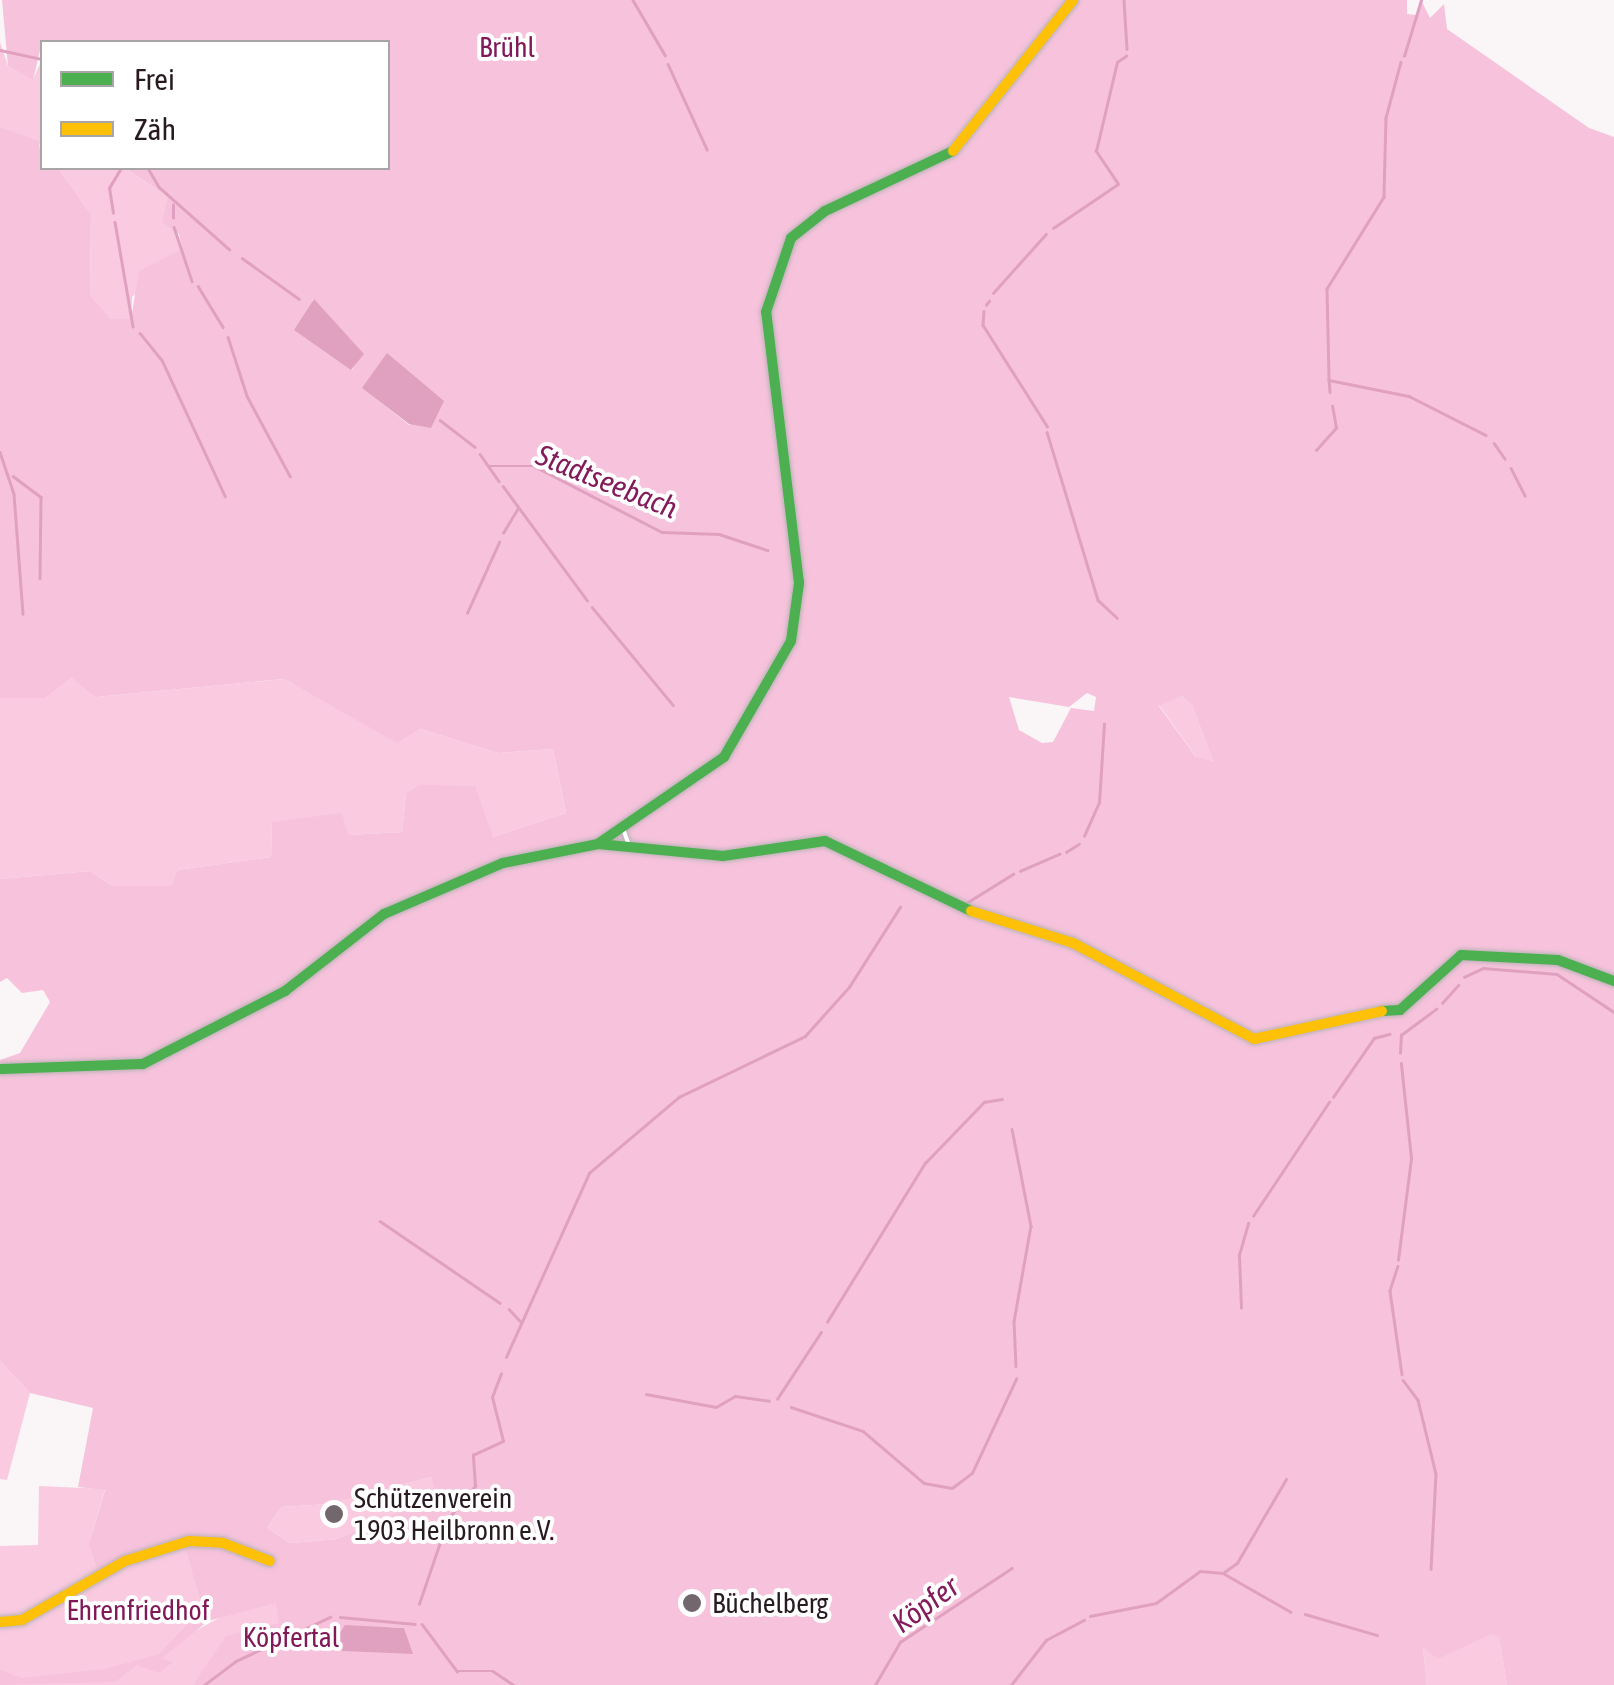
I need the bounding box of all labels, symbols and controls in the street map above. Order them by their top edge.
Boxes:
park label: Brühl [479,30,535,64]
legend [40,40,390,170]
text: Frei [134,62,175,96]
text: Zäh [134,112,176,146]
water label: Stadtseebach [531,436,683,526]
place label: Schützenverein 1903 Heilbronn e.V. [354,1481,554,1547]
marker: Schützenverein 1903 Heilbronn e.V. [323,1503,345,1525]
water label: Köpfer [885,1568,965,1640]
place label: Büchelberg [712,1586,828,1620]
marker: Büchelberg [681,1592,703,1614]
park label: Ehrenfriedhof [67,1593,209,1627]
park label: Köpfertal [243,1620,339,1654]

